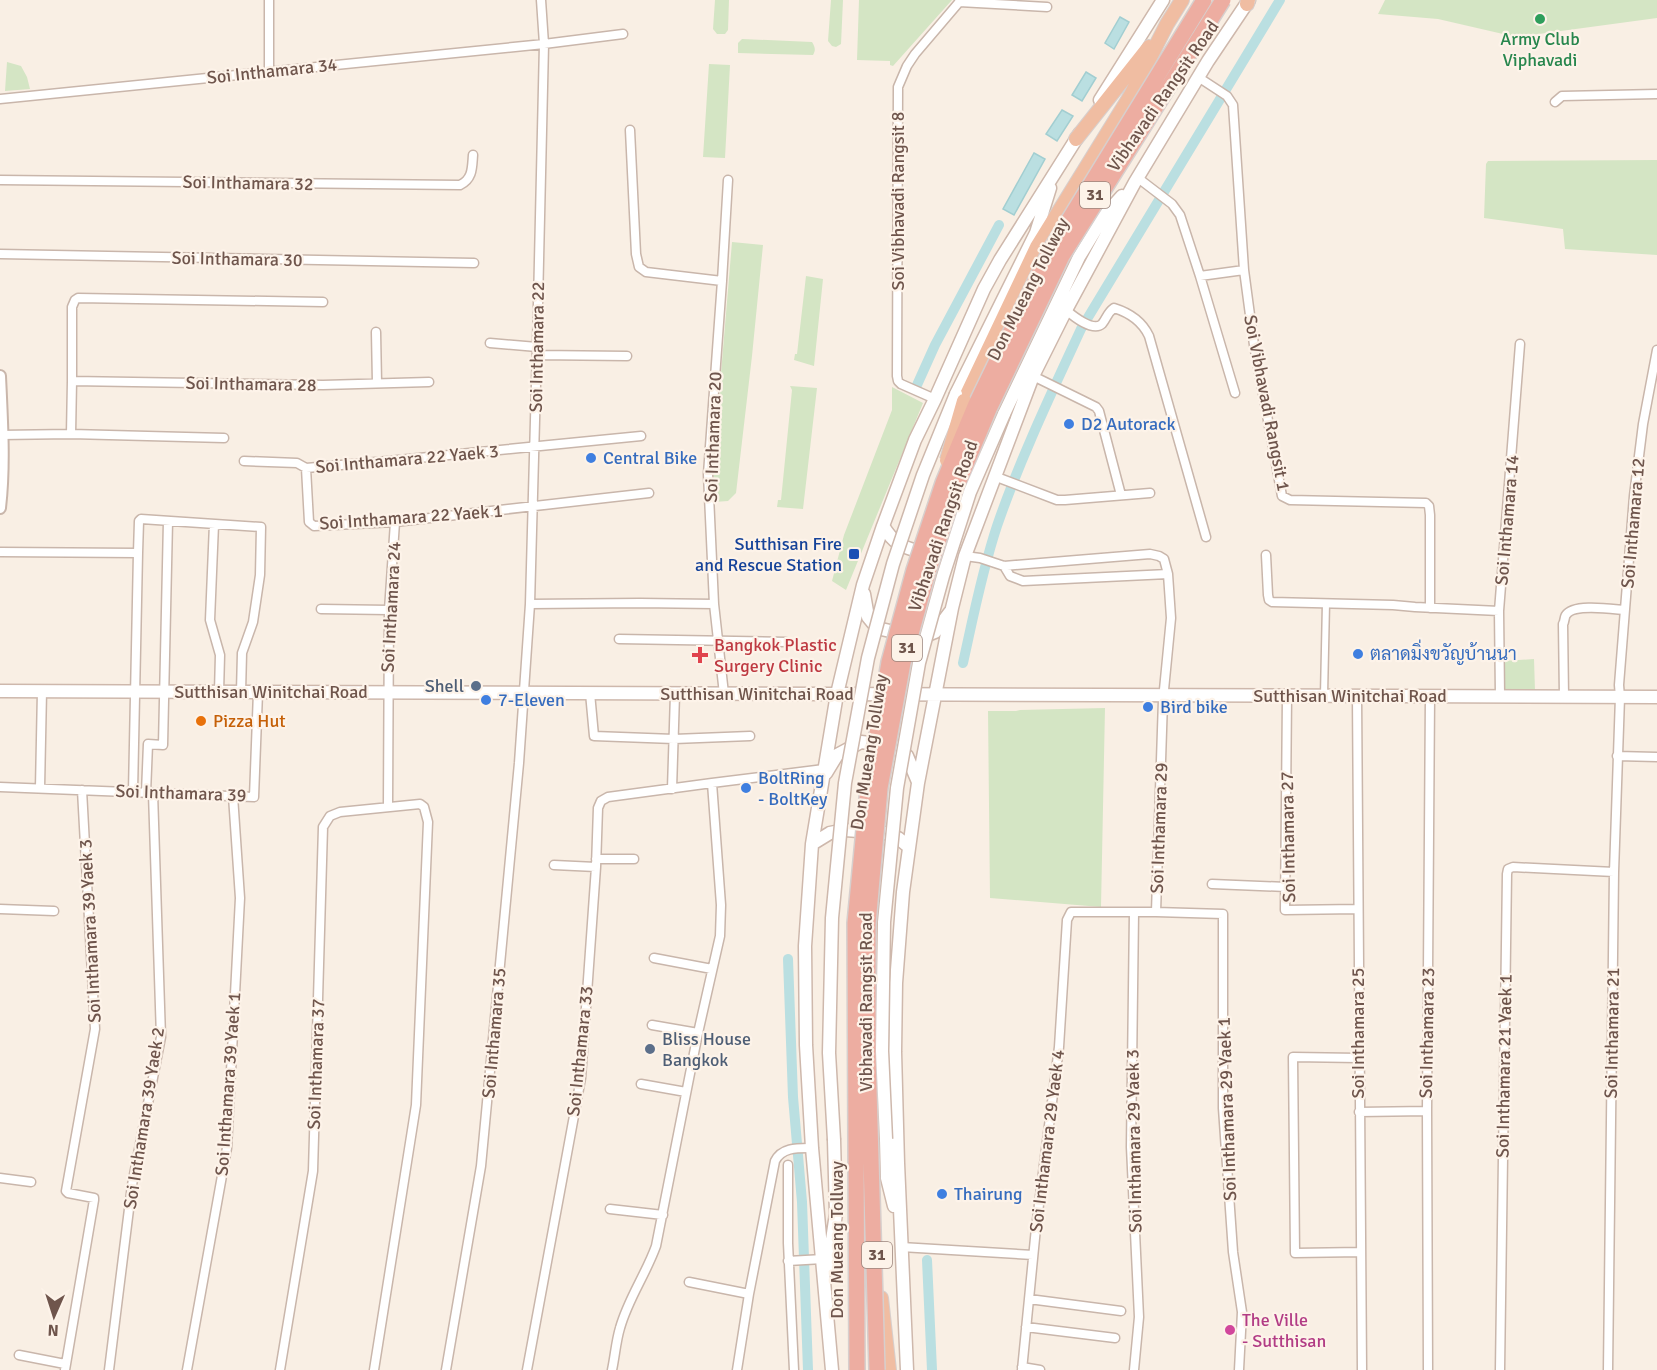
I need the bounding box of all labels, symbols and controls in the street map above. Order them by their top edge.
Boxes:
marker: Army Club Viphavadi [1533,12,1547,26]
street label: Vibhavadi Rangsit Road [1103,16,1223,176]
place label: Army Club Viphavadi [1500,28,1580,71]
street label: Soi Inthamara 34 [206,53,339,89]
street label: Soi Vibhavadi Rangsit 8 [887,112,909,290]
street label: Soi Inthamara 32 [182,171,314,195]
road number: 31 [1080,182,1110,208]
street label: Don Mueang Tollway [982,213,1074,364]
street label: Soi Inthamara 30 [171,247,303,271]
street label: Soi Inthamara 22 [525,281,549,413]
street label: Soi Vibhavadi Rangsit 1 [1239,313,1295,493]
street label: Soi Inthamara 20 [700,371,726,503]
street label: Soi Inthamara 28 [185,372,317,396]
place label: D2 Autorack [1081,413,1176,435]
marker: D2 Autorack [1062,417,1076,431]
street label: Vibhavadi Rangsit Road [903,438,983,614]
street label: Soi Inthamara 22 Yaek 3 [314,440,500,478]
place label: Central Bike [603,447,697,469]
marker: Central Bike [584,451,598,465]
street label: Soi Inthamara 14 [1490,454,1524,586]
street label: Soi Inthamara 12 [1616,457,1650,589]
street label: Soi Inthamara 22 Yaek 1 [318,500,504,534]
place label: Sutthisan Fire and Rescue Station [695,533,842,576]
street label: Soi Inthamara 24 [377,541,405,673]
marker: Sutthisan Fire and Rescue Station [847,547,861,561]
place label: Bangkok Plastic Surgery Clinic [714,634,837,677]
road number: 31 [892,635,922,661]
place label: ตลาดมิ่งขวัญบ้านนา [1370,639,1517,665]
marker: Bangkok Plastic Surgery Clinic [691,646,709,664]
marker: ตลาดมิ่งขวัญบ้านนา [1351,647,1365,661]
street label: Don Mueang Tollway [846,672,892,832]
place label: Shell [425,675,464,697]
marker: Shell [469,679,483,693]
street label: Sutthisan Winitchai Road [174,681,368,703]
street label: Sutthisan Winitchai Road [660,683,854,705]
street label: Sutthisan Winitchai Road [1253,685,1447,707]
place label: 7-Eleven [498,689,565,711]
marker: 7-Eleven [479,693,493,707]
place label: Bird bike [1160,696,1228,718]
marker: Bird bike [1141,700,1155,714]
place label: Pizza Hut [213,710,286,732]
marker: Pizza Hut [194,714,208,728]
street label: Soi Inthamara 29 [1146,762,1172,894]
place label: BoltRing - BoltKey [758,767,828,810]
street label: Soi Inthamara 27 [1276,771,1300,903]
street label: Soi Inthamara 39 [115,780,247,806]
marker: BoltRing - BoltKey [739,781,753,795]
street label: Soi Inthamara 39 Yaek 3 [74,839,106,1023]
street label: Vibhavadi Rangsit Road [855,912,877,1092]
street label: Soi Inthamara 35 [477,967,511,1099]
street label: Soi Inthamara 25 [1347,967,1369,1099]
street label: Soi Inthamara 23 [1415,967,1439,1099]
street label: Soi Inthamara 21 [1600,967,1624,1099]
street label: Soi Inthamara 21 Yaek 1 [1491,974,1517,1158]
street label: Soi Inthamara 33 [562,985,598,1117]
street label: Soi Inthamara 39 Yaek 1 [211,991,245,1177]
street label: Soi Inthamara 37 [303,998,329,1130]
street label: Soi Inthamara 29 Yaek 1 [1213,1017,1241,1201]
street label: Soi Inthamara 39 Yaek 2 [119,1025,169,1211]
place label: Bliss House Bangkok [662,1028,751,1071]
marker: Bliss House Bangkok [643,1042,657,1056]
street label: Soi Inthamara 29 Yaek 4 [1025,1048,1069,1234]
street label: Soi Inthamara 29 Yaek 3 [1121,1049,1147,1233]
street label: Don Mueang Tollway [826,1161,848,1319]
place label: Thairung [954,1183,1023,1205]
marker: Thairung [935,1187,949,1201]
road number: 31 [862,1242,892,1268]
north arrow [24,1286,84,1346]
place label: The Ville - Sutthisan [1242,1309,1326,1352]
text: N [47,1320,59,1340]
marker: The Ville - Sutthisan [1223,1323,1237,1337]

